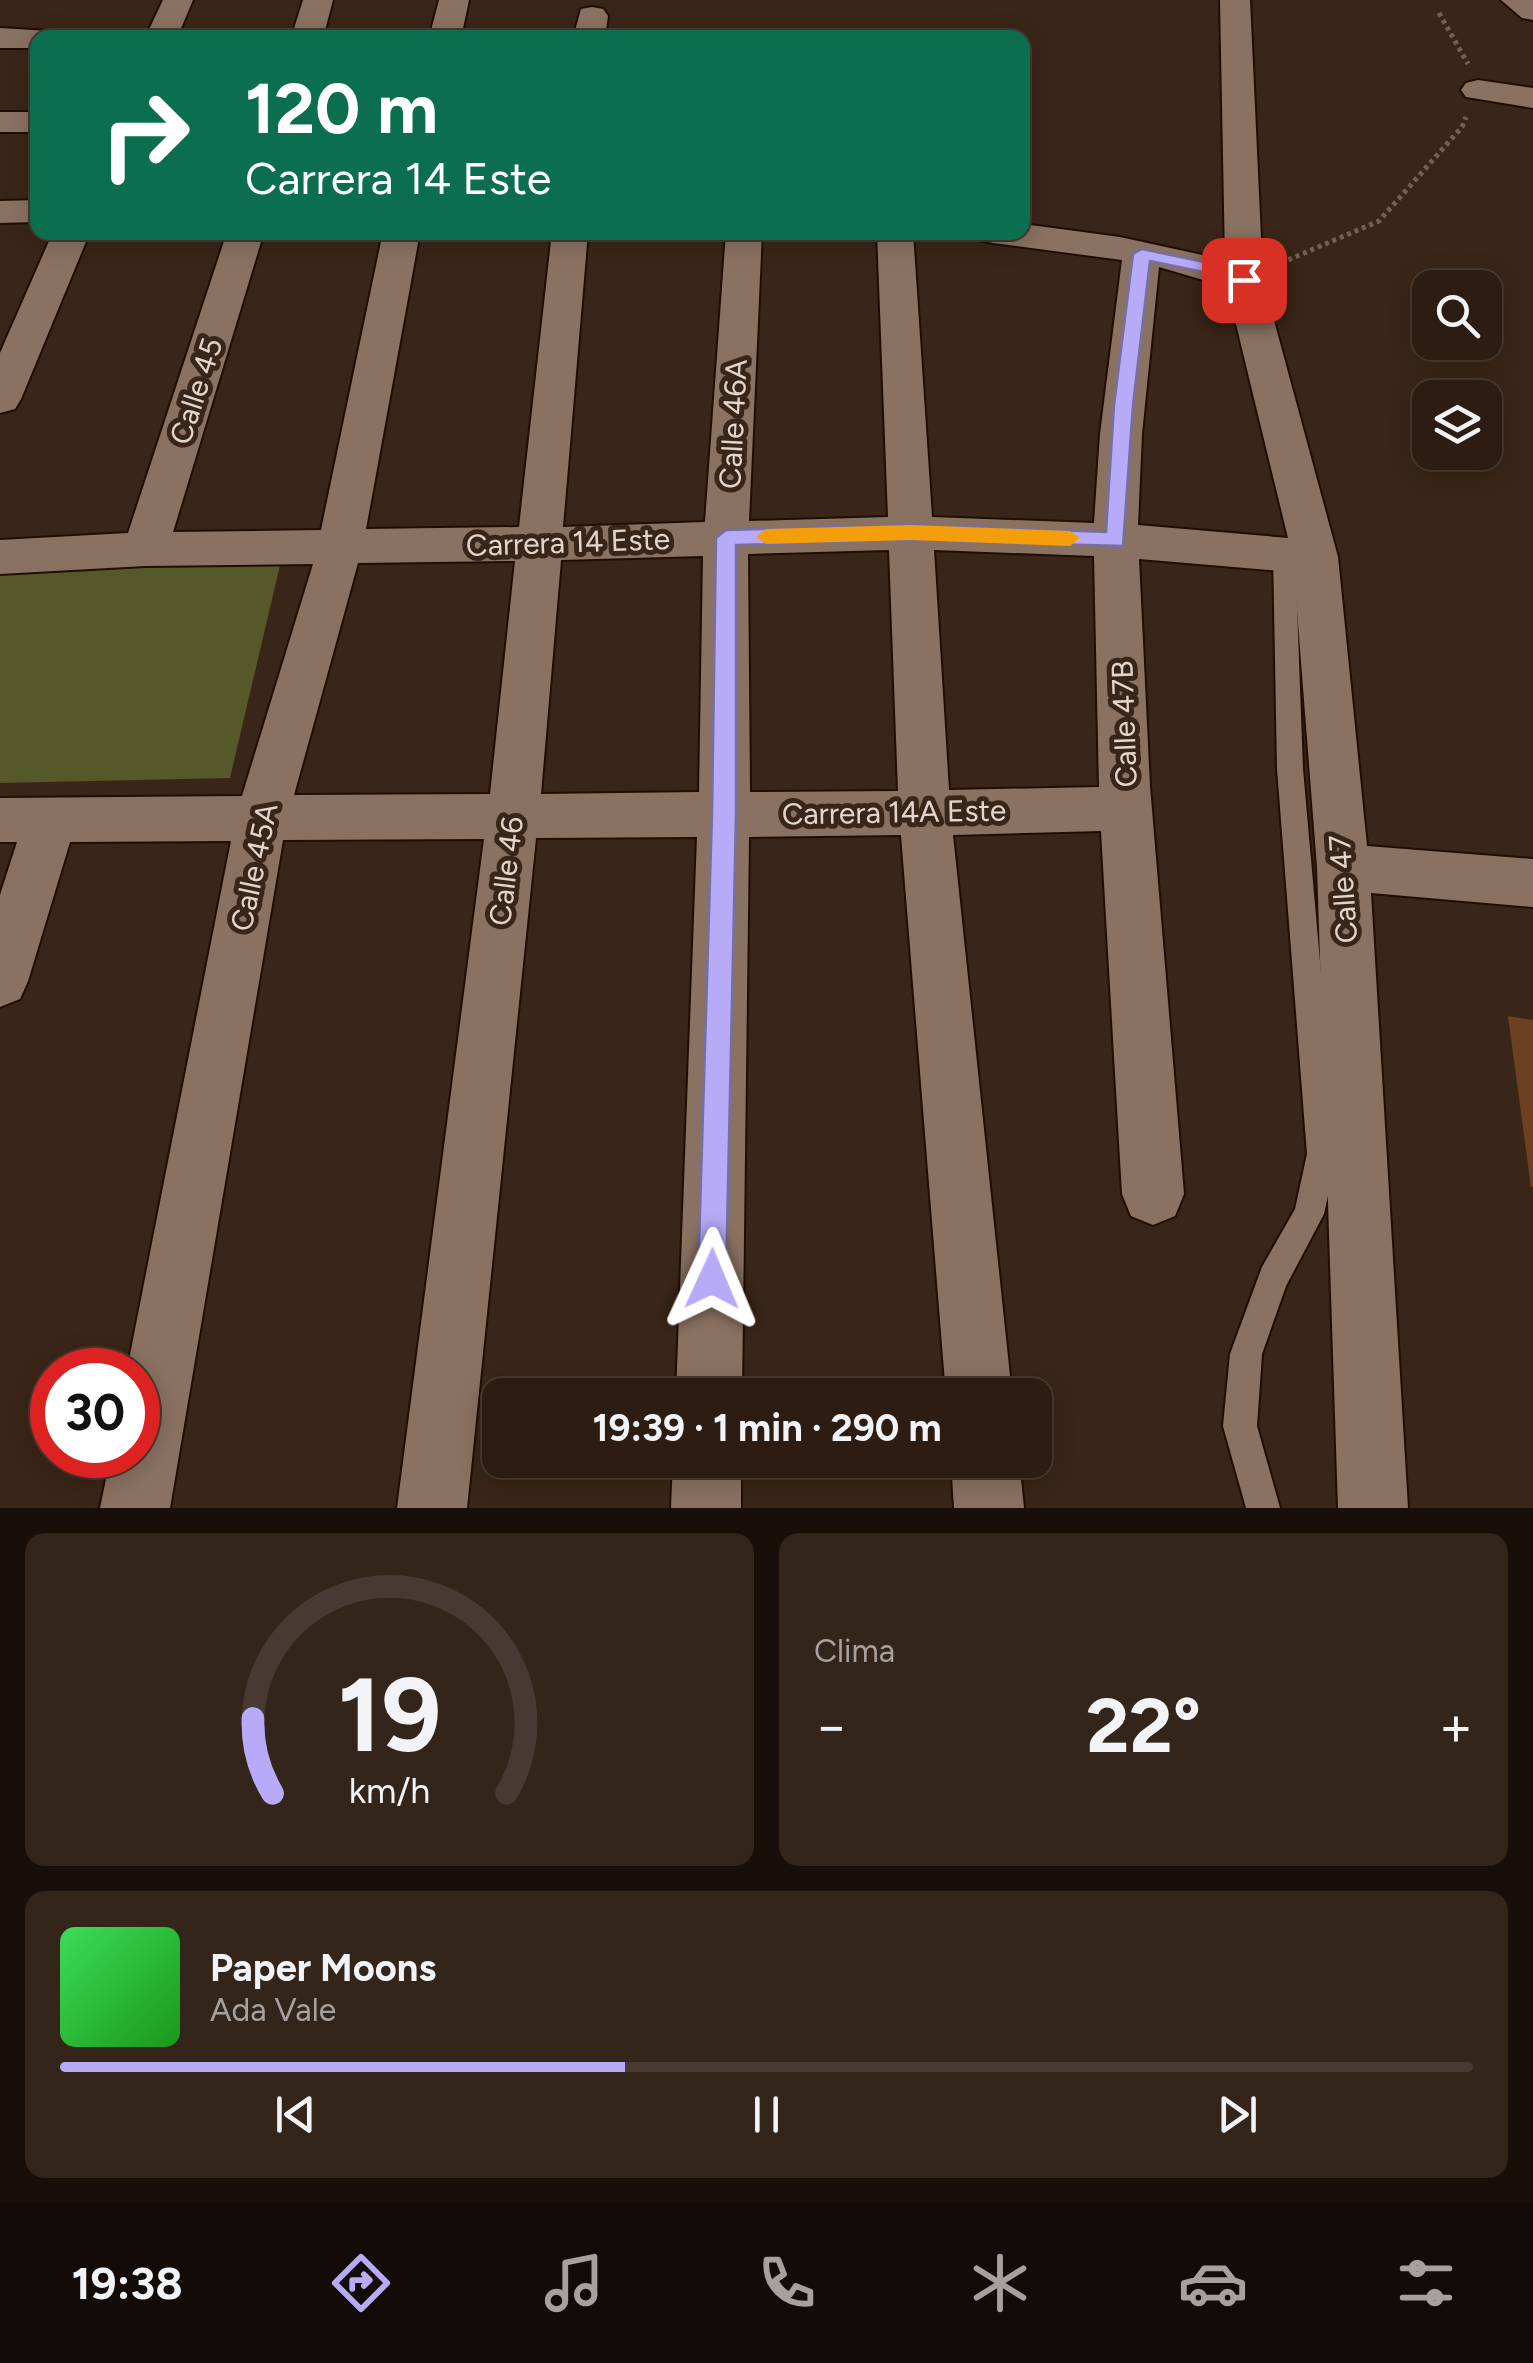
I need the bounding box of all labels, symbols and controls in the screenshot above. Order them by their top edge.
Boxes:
text: 120 m [245,66,438,151]
icon: right [80,70,210,200]
text: Carrera 14 Este [245,151,551,205]
pin [1202,238,1287,323]
icon: arrive [1217,253,1272,308]
map controls [1412,270,1502,470]
button: search [1412,270,1502,360]
street label: Calle 45 [161,333,231,449]
street label: Calle 46A [711,358,755,490]
button: layers [1412,380,1502,470]
street label: Carrera 14 Este [465,520,671,564]
street label: Calle 47B [1103,660,1145,788]
street label: Carrera 14A Este [781,792,1007,832]
street label: Calle 45A [222,799,286,934]
street label: Calle 46 [481,814,531,928]
street label: Calle 47 [1321,834,1365,944]
position arrow [660,1227,764,1331]
speed limit sign: 30 [30,1348,160,1478]
text: 19:39 · 1 min · 290 m [592,1405,942,1451]
text: Clima [814,1632,895,1670]
text: 19 [337,1652,442,1777]
text: 22° [1086,1681,1201,1771]
text: − [814,1693,848,1759]
text: + [1439,1693,1473,1759]
text: km/h [349,1769,430,1812]
text: Paper Moons [210,1945,436,1991]
text: Ada Vale [210,1991,336,2029]
icon: previous [268,2087,323,2142]
icon: pause [739,2087,794,2142]
icon: next [1210,2087,1265,2142]
icon: directions [326,2248,396,2318]
icon: music [539,2248,609,2318]
icon: phone [752,2248,822,2318]
icon: climate [965,2248,1035,2318]
icon: car [1178,2248,1248,2318]
icon: filters [1391,2248,1461,2318]
text: 19:38 [72,2256,183,2310]

